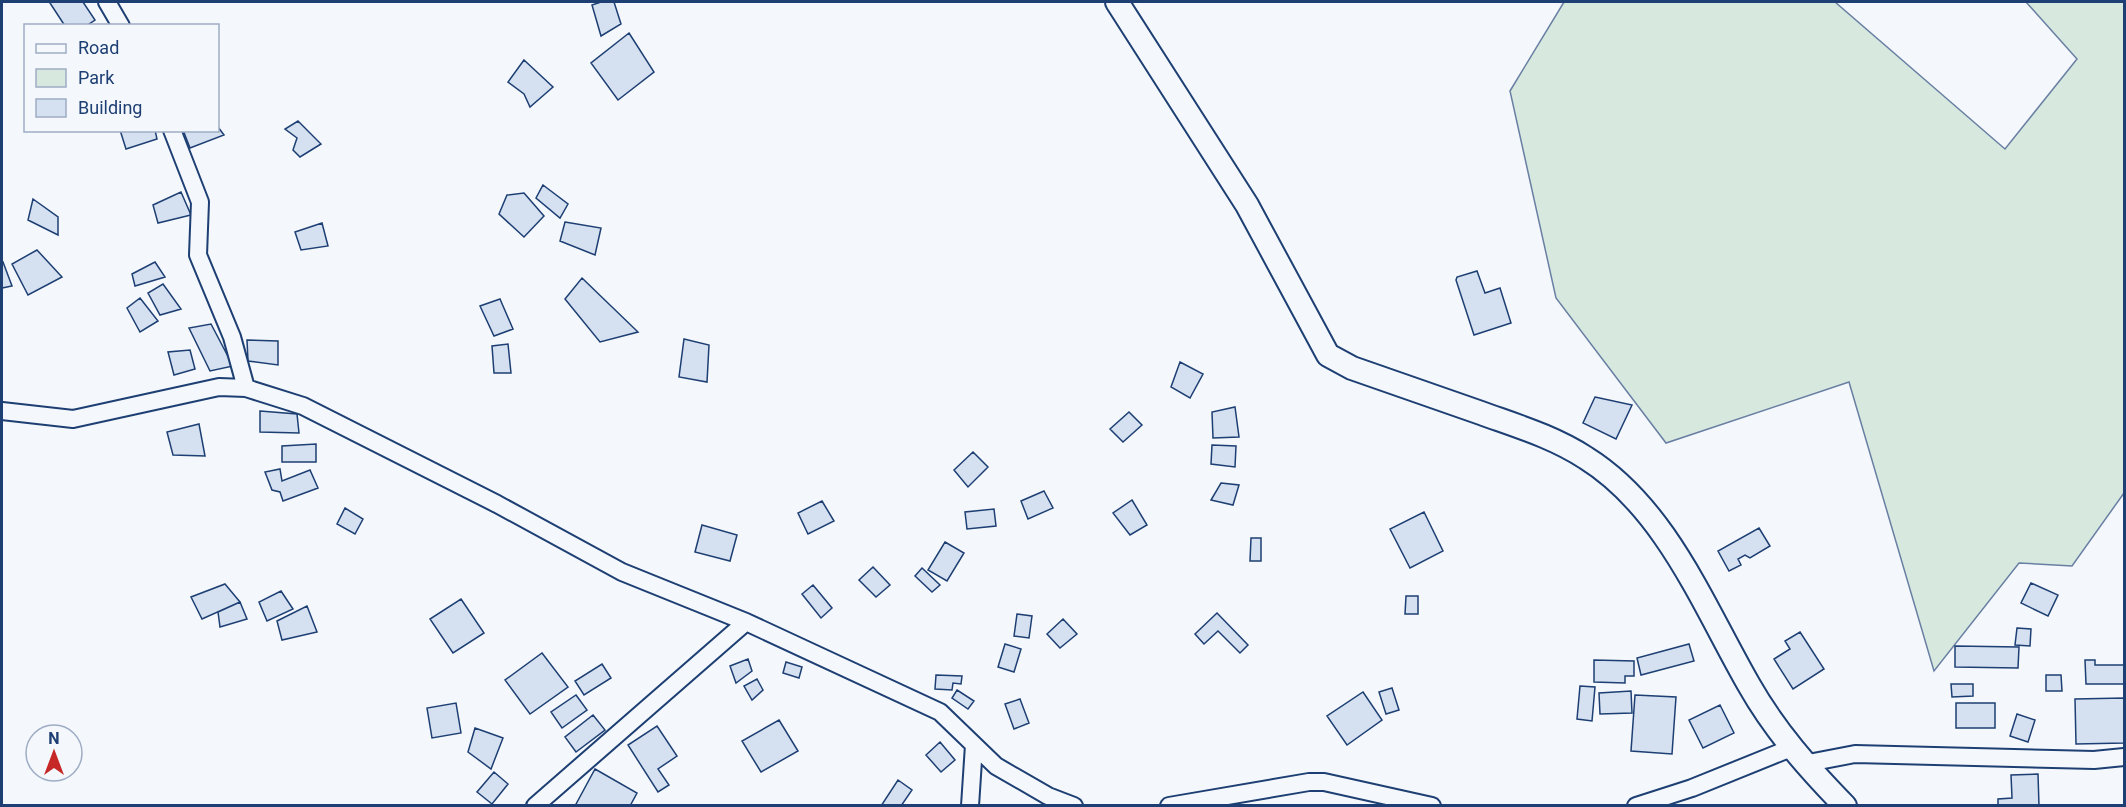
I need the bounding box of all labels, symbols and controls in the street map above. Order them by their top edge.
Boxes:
legend [24,24,219,132]
text: Road [78,37,119,58]
text: Park [78,67,115,88]
text: Building [78,97,142,118]
north arrow [24,723,84,783]
text: N [48,729,60,748]

